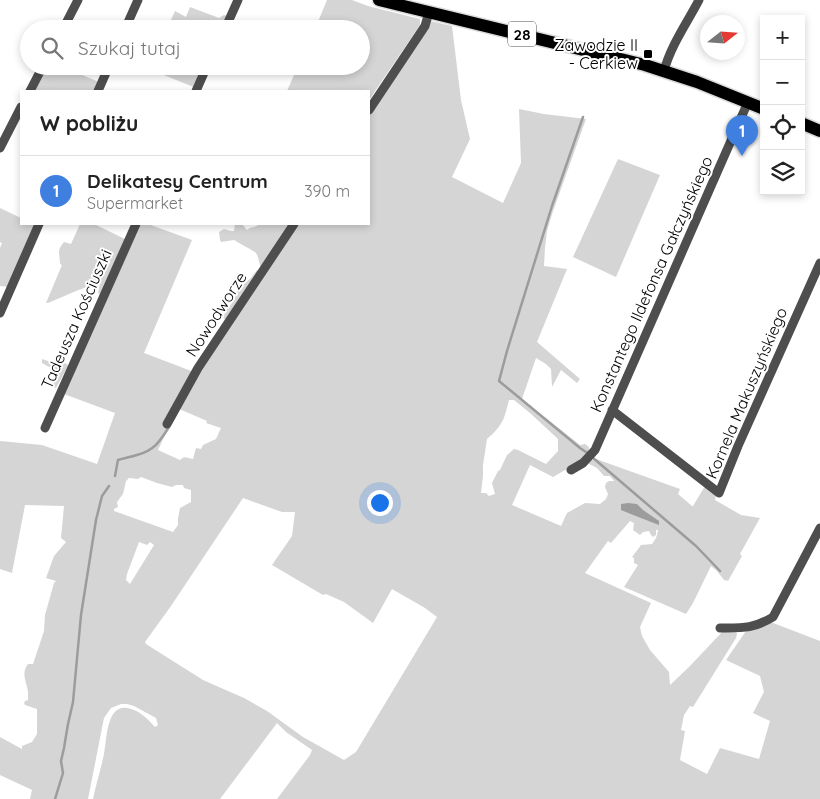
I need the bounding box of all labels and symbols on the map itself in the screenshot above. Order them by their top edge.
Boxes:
north arrow [700,15,745,60]
road number: 28 [508,22,536,46]
place label: Zawodzie II - Cerkiew [554,35,638,73]
marker: Zawodzie II - Cerkiew [642,48,654,60]
pin: 1 [726,115,758,156]
street label: Konstantego Ildefonsa Gałczyńskiego [585,153,717,415]
street label: Tadeusza Kościuszki [36,246,116,392]
street label: Nowodworze [181,268,251,360]
street label: Kornela Makuszyńskiego [701,304,791,482]
your location [367,490,393,516]

